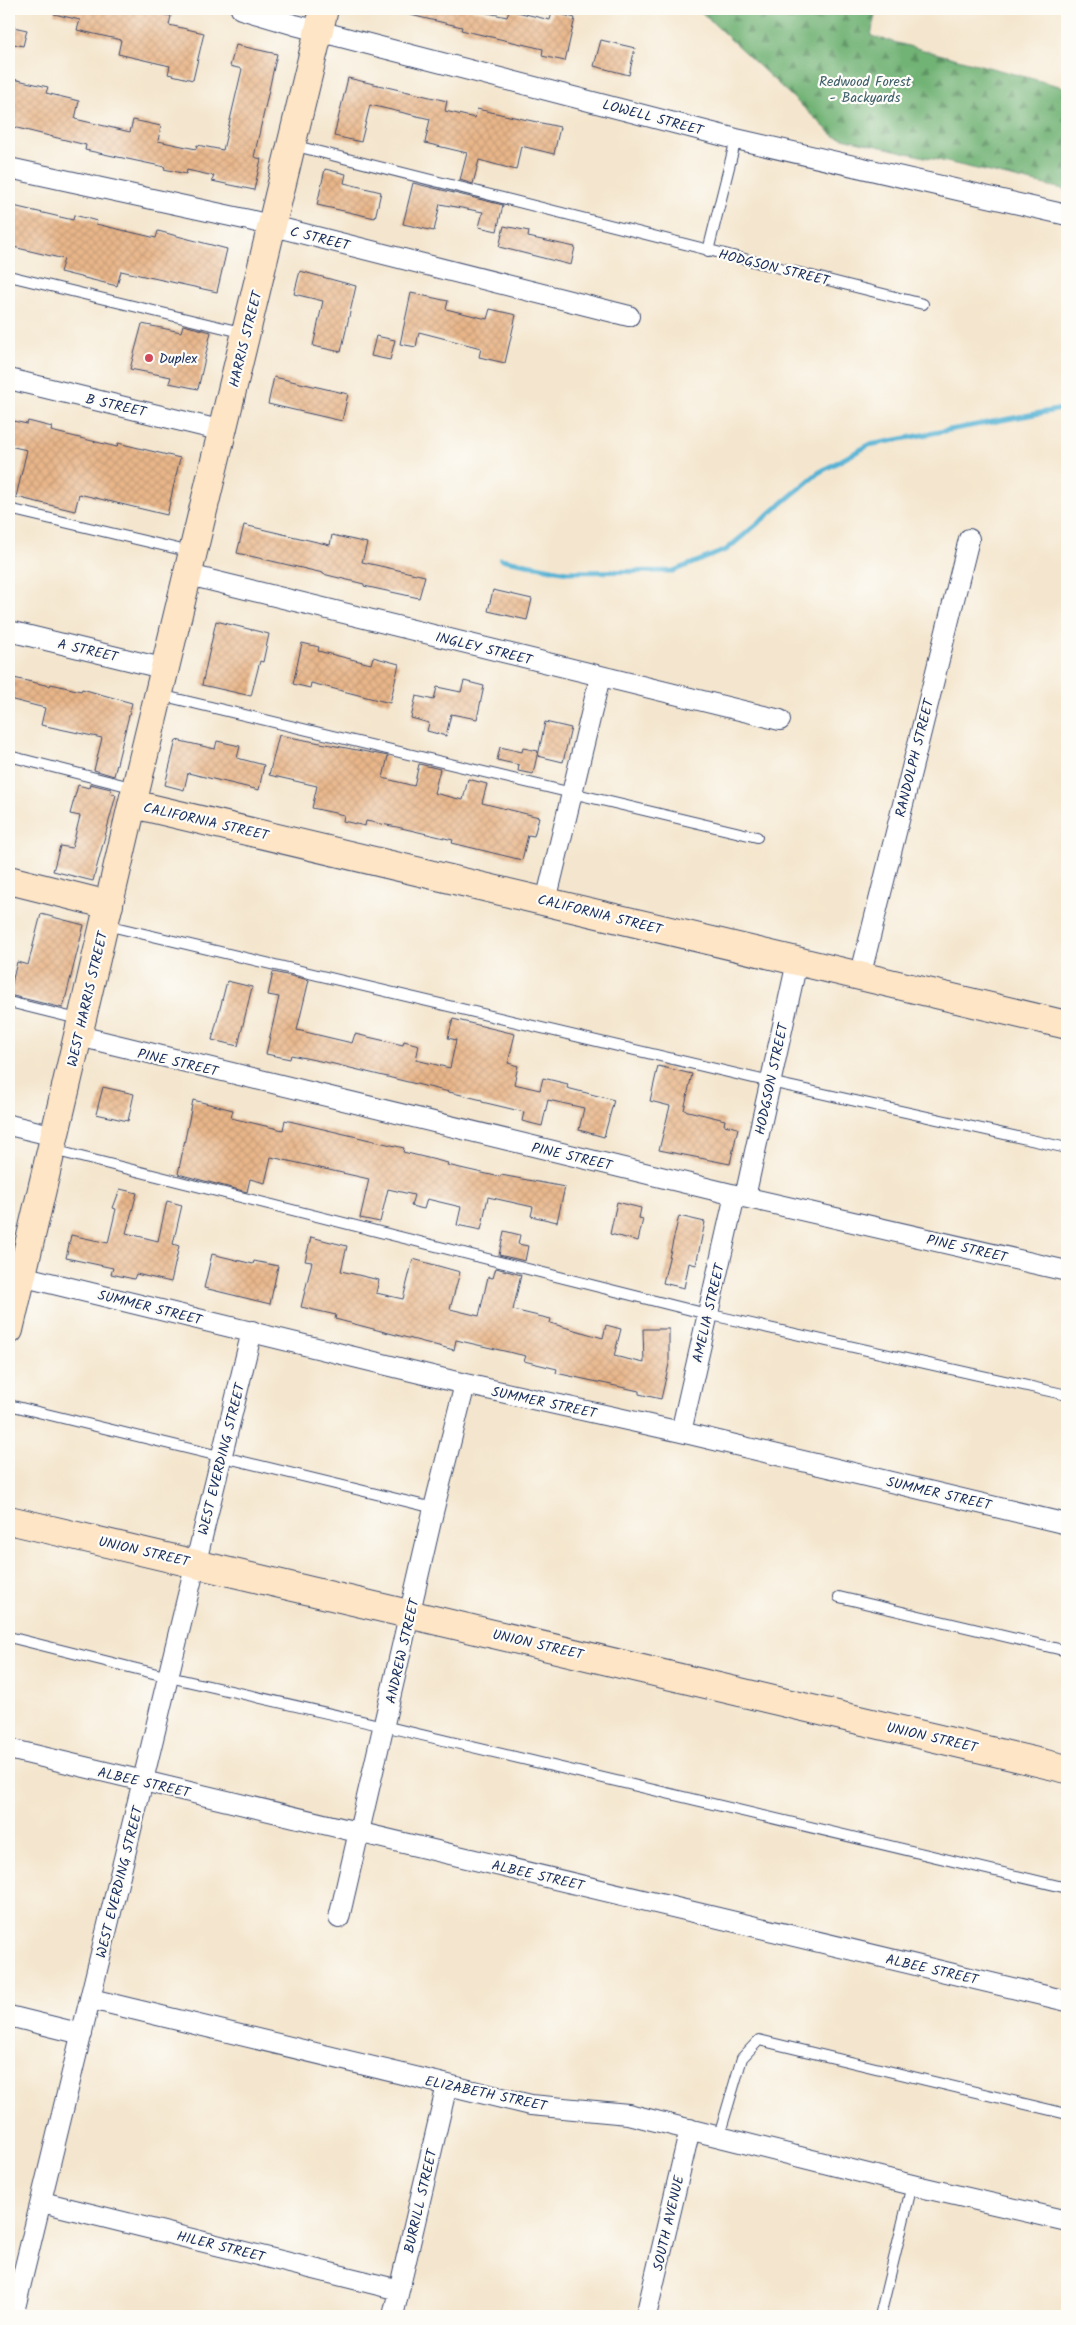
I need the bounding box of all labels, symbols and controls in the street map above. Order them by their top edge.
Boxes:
park label: Redwood Forest - Backyards [819,71,912,109]
street label: LOWELL STREET [600,94,707,142]
street label: C STREET [288,221,353,257]
street label: HODGSON STREET [716,244,833,293]
street label: HARRIS STREET [223,287,269,390]
place label: Duplex [159,348,198,370]
marker: Duplex [143,352,155,364]
street label: B STREET [83,388,150,424]
street label: INGLEY STREET [433,626,536,672]
street label: A STREET [56,633,121,669]
street label: RANDOLPH STREET [890,695,941,820]
street label: CALIFORNIA STREET [141,797,272,847]
street label: CALIFORNIA STREET [535,889,666,941]
street label: WEST HARRIS STREET [62,928,115,1069]
street label: HODGSON STREET [749,1020,795,1137]
street label: PINE STREET [135,1043,222,1083]
street label: PINE STREET [529,1137,616,1177]
street label: PINE STREET [924,1229,1011,1269]
street label: AMELIA STREET [687,1260,731,1365]
street label: SUMMER STREET [95,1284,206,1332]
street label: WEST EVERDING STREET [192,1380,252,1537]
street label: SUMMER STREET [489,1381,600,1425]
street label: SUMMER STREET [884,1471,995,1517]
street label: UNION STREET [96,1531,193,1573]
street label: ANDREW STREET [380,1595,426,1706]
street label: UNION STREET [490,1624,587,1666]
street label: UNION STREET [884,1717,981,1759]
street label: ALBEE STREET [95,1762,194,1805]
street label: WEST EVERDING STREET [90,1803,150,1960]
street label: ALBEE STREET [489,1855,588,1898]
street label: ALBEE STREET [883,1949,982,1992]
street label: ELIZABETH STREET [423,2070,550,2118]
street label: BURRILL STREET [398,2146,444,2255]
street label: SOUTH AVENUE [647,2173,691,2273]
street label: HILER STREET [174,2225,269,2269]

